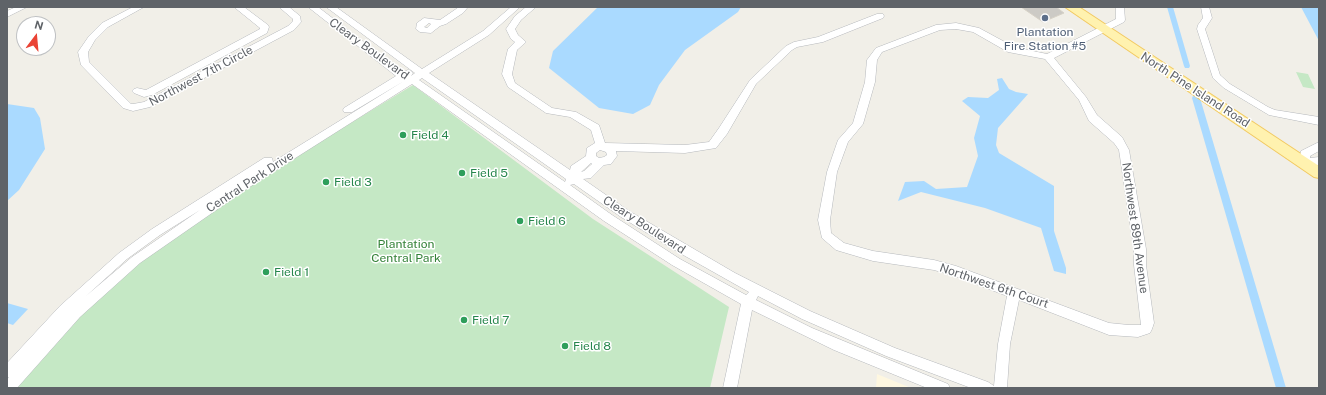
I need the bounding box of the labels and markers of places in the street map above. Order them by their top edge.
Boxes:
marker: Plantation Fire Station #5 [1040,13,1050,23]
place label: Plantation Fire Station #5 [1004,25,1086,53]
place label: Field 4 [411,128,449,142]
marker: Field 4 [398,130,408,140]
place label: Field 5 [470,166,508,180]
marker: Field 5 [457,168,467,178]
place label: Field 3 [334,175,372,189]
marker: Field 3 [321,177,331,187]
place label: Field 6 [528,214,566,228]
marker: Field 6 [515,216,525,226]
place label: Field 1 [274,265,309,279]
marker: Field 1 [261,267,271,277]
place label: Field 7 [472,313,510,327]
marker: Field 7 [459,315,469,325]
place label: Field 8 [573,339,611,353]
marker: Field 8 [560,341,570,351]

